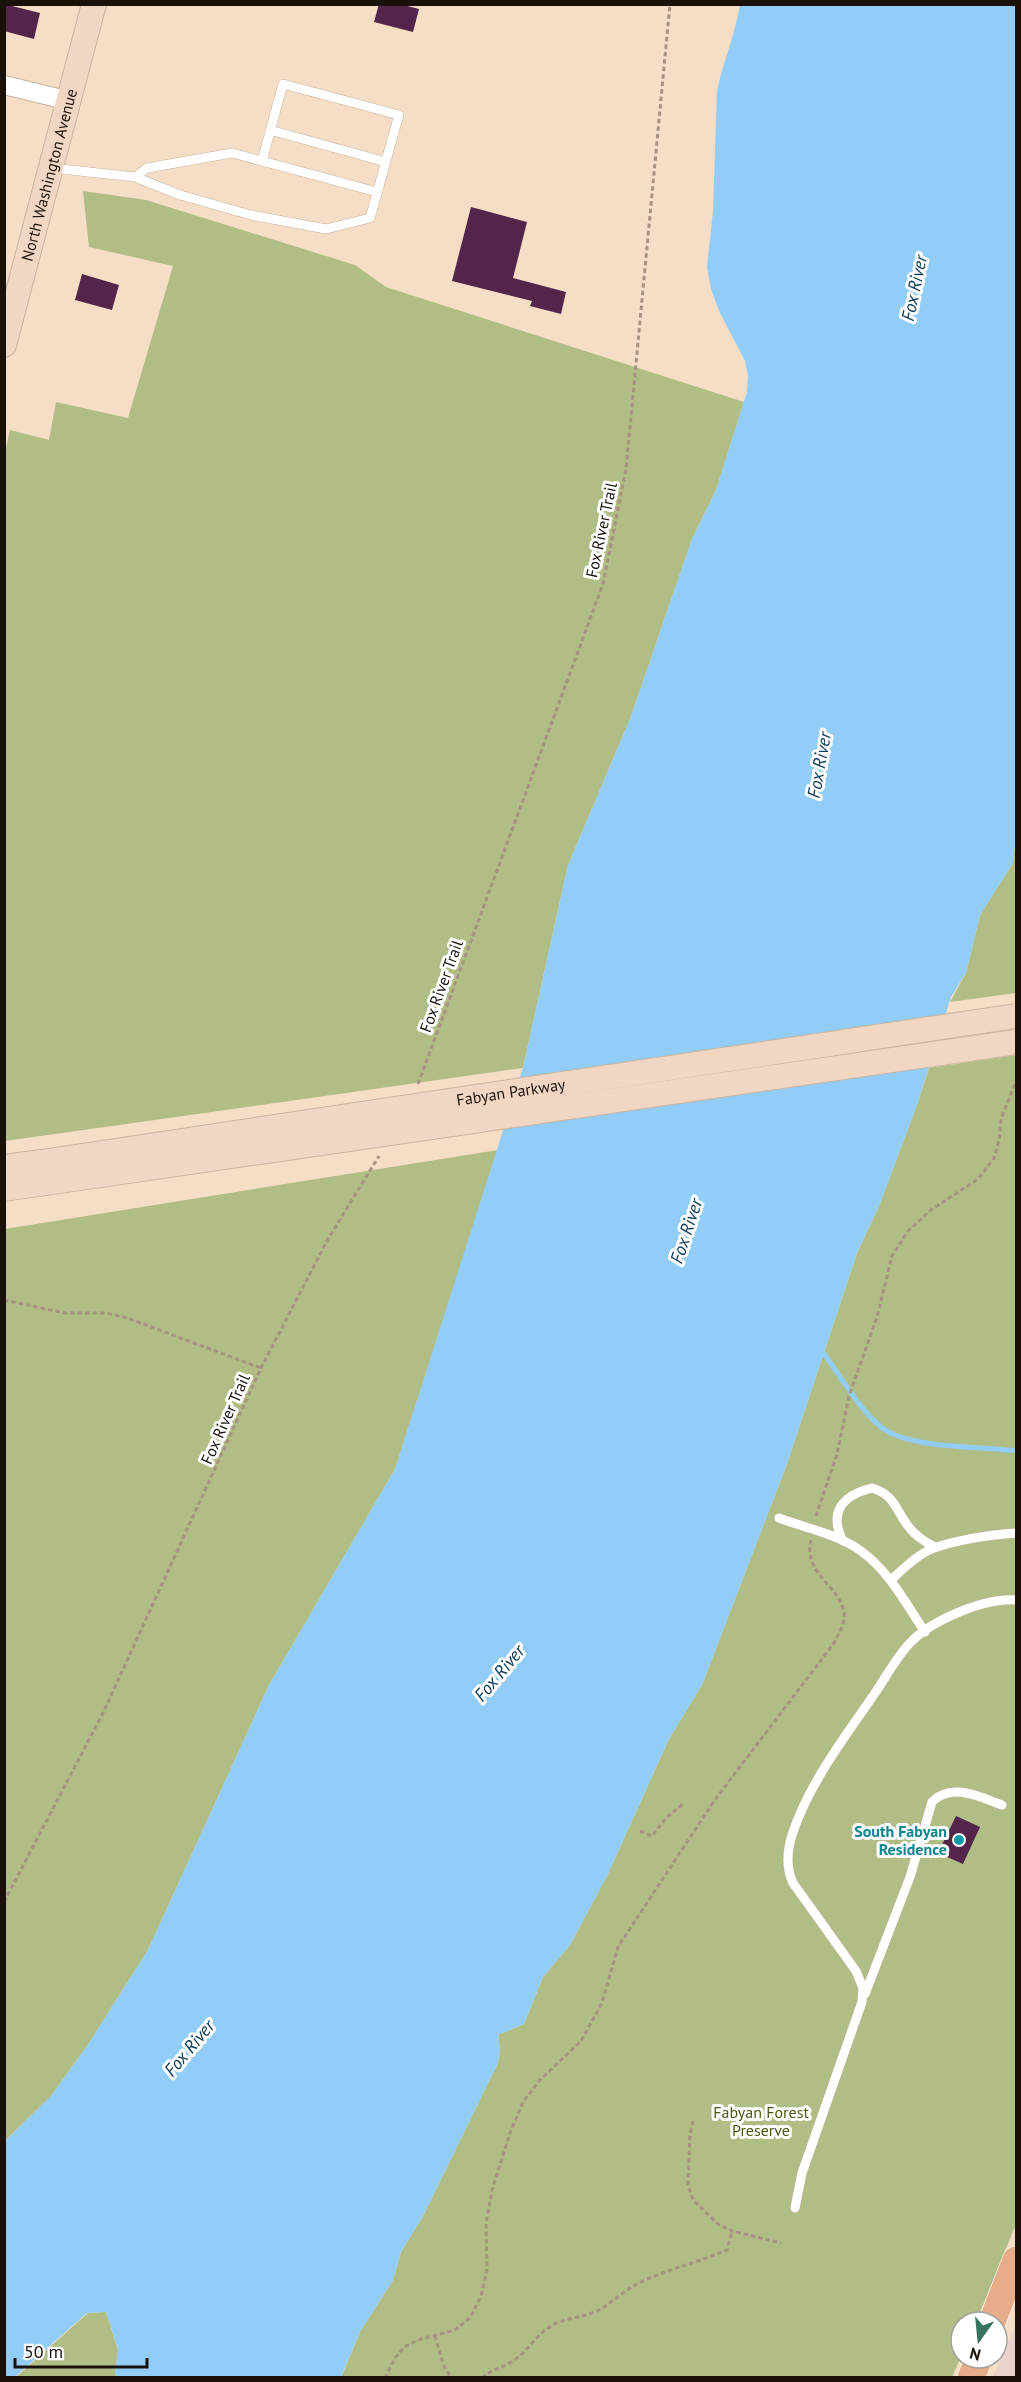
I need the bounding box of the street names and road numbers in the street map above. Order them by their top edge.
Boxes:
street label: North Washington Avenue [17,86,81,263]
street label: Fox River Trail [581,480,621,579]
street label: Fox River Trail [415,937,467,1035]
street label: Fabyan Parkway [455,1074,567,1110]
street label: Fox River Trail [196,1370,254,1467]

